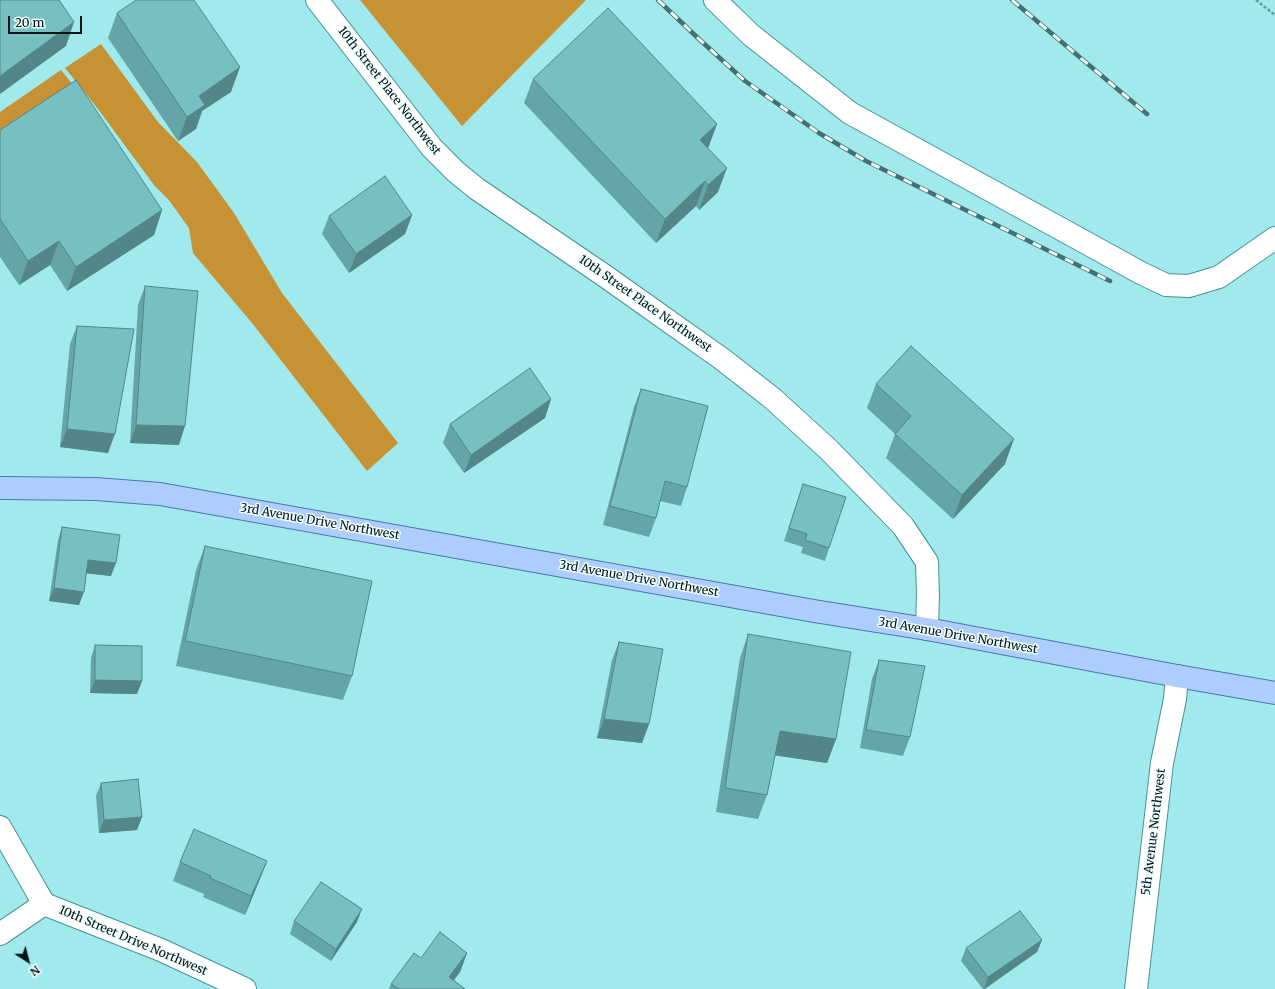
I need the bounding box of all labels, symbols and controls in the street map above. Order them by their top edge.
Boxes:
scale bar [10,8,84,34]
text: 20 m [15,15,44,30]
street label: 10th Street Place Northwest [334,24,444,158]
street label: 10th Street Place Northwest [576,253,714,355]
street label: 3rd Avenue Drive Northwest [239,501,401,543]
street label: 3rd Avenue Drive Northwest [558,558,720,600]
street label: 3rd Avenue Drive Northwest [877,615,1039,657]
street label: 5th Avenue Northwest [1139,768,1169,896]
street label: 10th Street Drive Northwest [57,903,209,979]
north arrow [8,941,48,981]
text: N [27,962,43,979]

